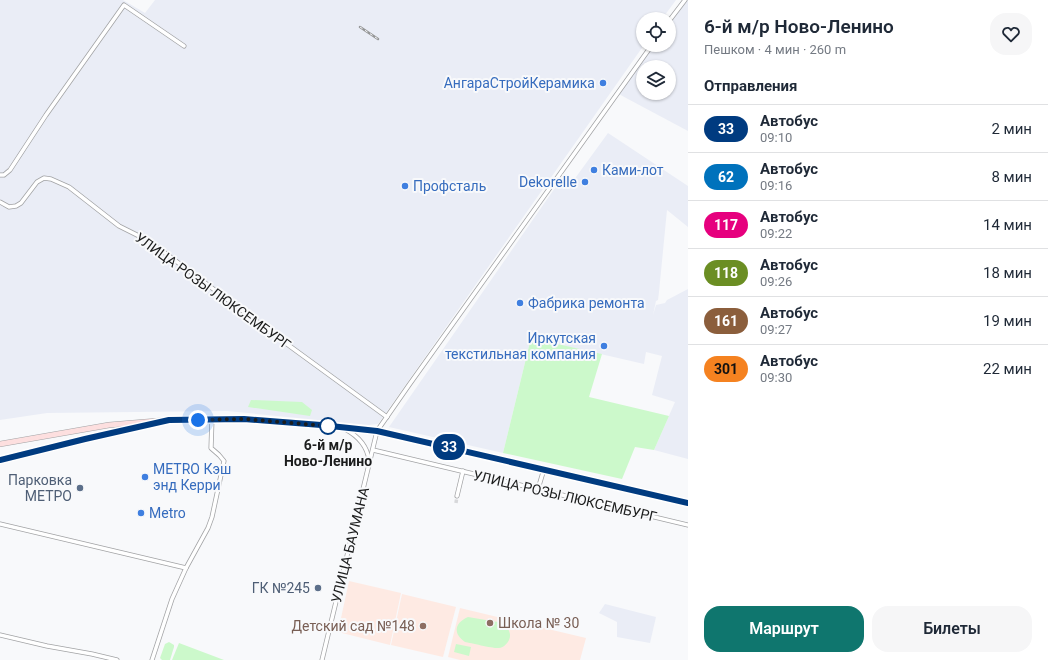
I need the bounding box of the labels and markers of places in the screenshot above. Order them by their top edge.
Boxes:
place label: АнгараСтройКерамика [444,75,595,91]
marker: АнгараСтройКерамика [598,78,608,88]
place label: Ками-лот [602,162,664,178]
marker: Ками-лот [589,165,599,175]
place label: Dekorelle [519,174,577,190]
marker: Dekorelle [580,177,590,187]
place label: Профсталь [413,178,486,194]
marker: Профсталь [400,181,410,191]
place label: Фабрика ремонта [528,295,645,311]
marker: Фабрика ремонта [515,298,525,308]
place label: Иркутская текстильная компания [445,330,596,362]
marker: Иркутская текстильная компания [599,341,609,351]
marker: 6-й м/р Ново-Ленино [319,417,337,435]
place label: 6-й м/р Ново-Ленино [284,437,372,469]
place label: METRO Кэш энд Керри [153,461,231,493]
place label: Парковка МЕТРО [8,472,72,504]
marker: METRO Кэш энд Керри [140,472,150,482]
marker: Парковка МЕТРО [75,483,85,493]
place label: Metro [149,505,186,521]
marker: Metro [136,508,146,518]
place label: ГК №245 [252,580,310,596]
marker: ГК №245 [313,583,323,593]
place label: Школа № 30 [498,615,579,631]
place label: Детский сад №148 [292,618,415,634]
marker: Школа № 30 [485,618,495,628]
marker: Детский сад №148 [418,621,428,631]

